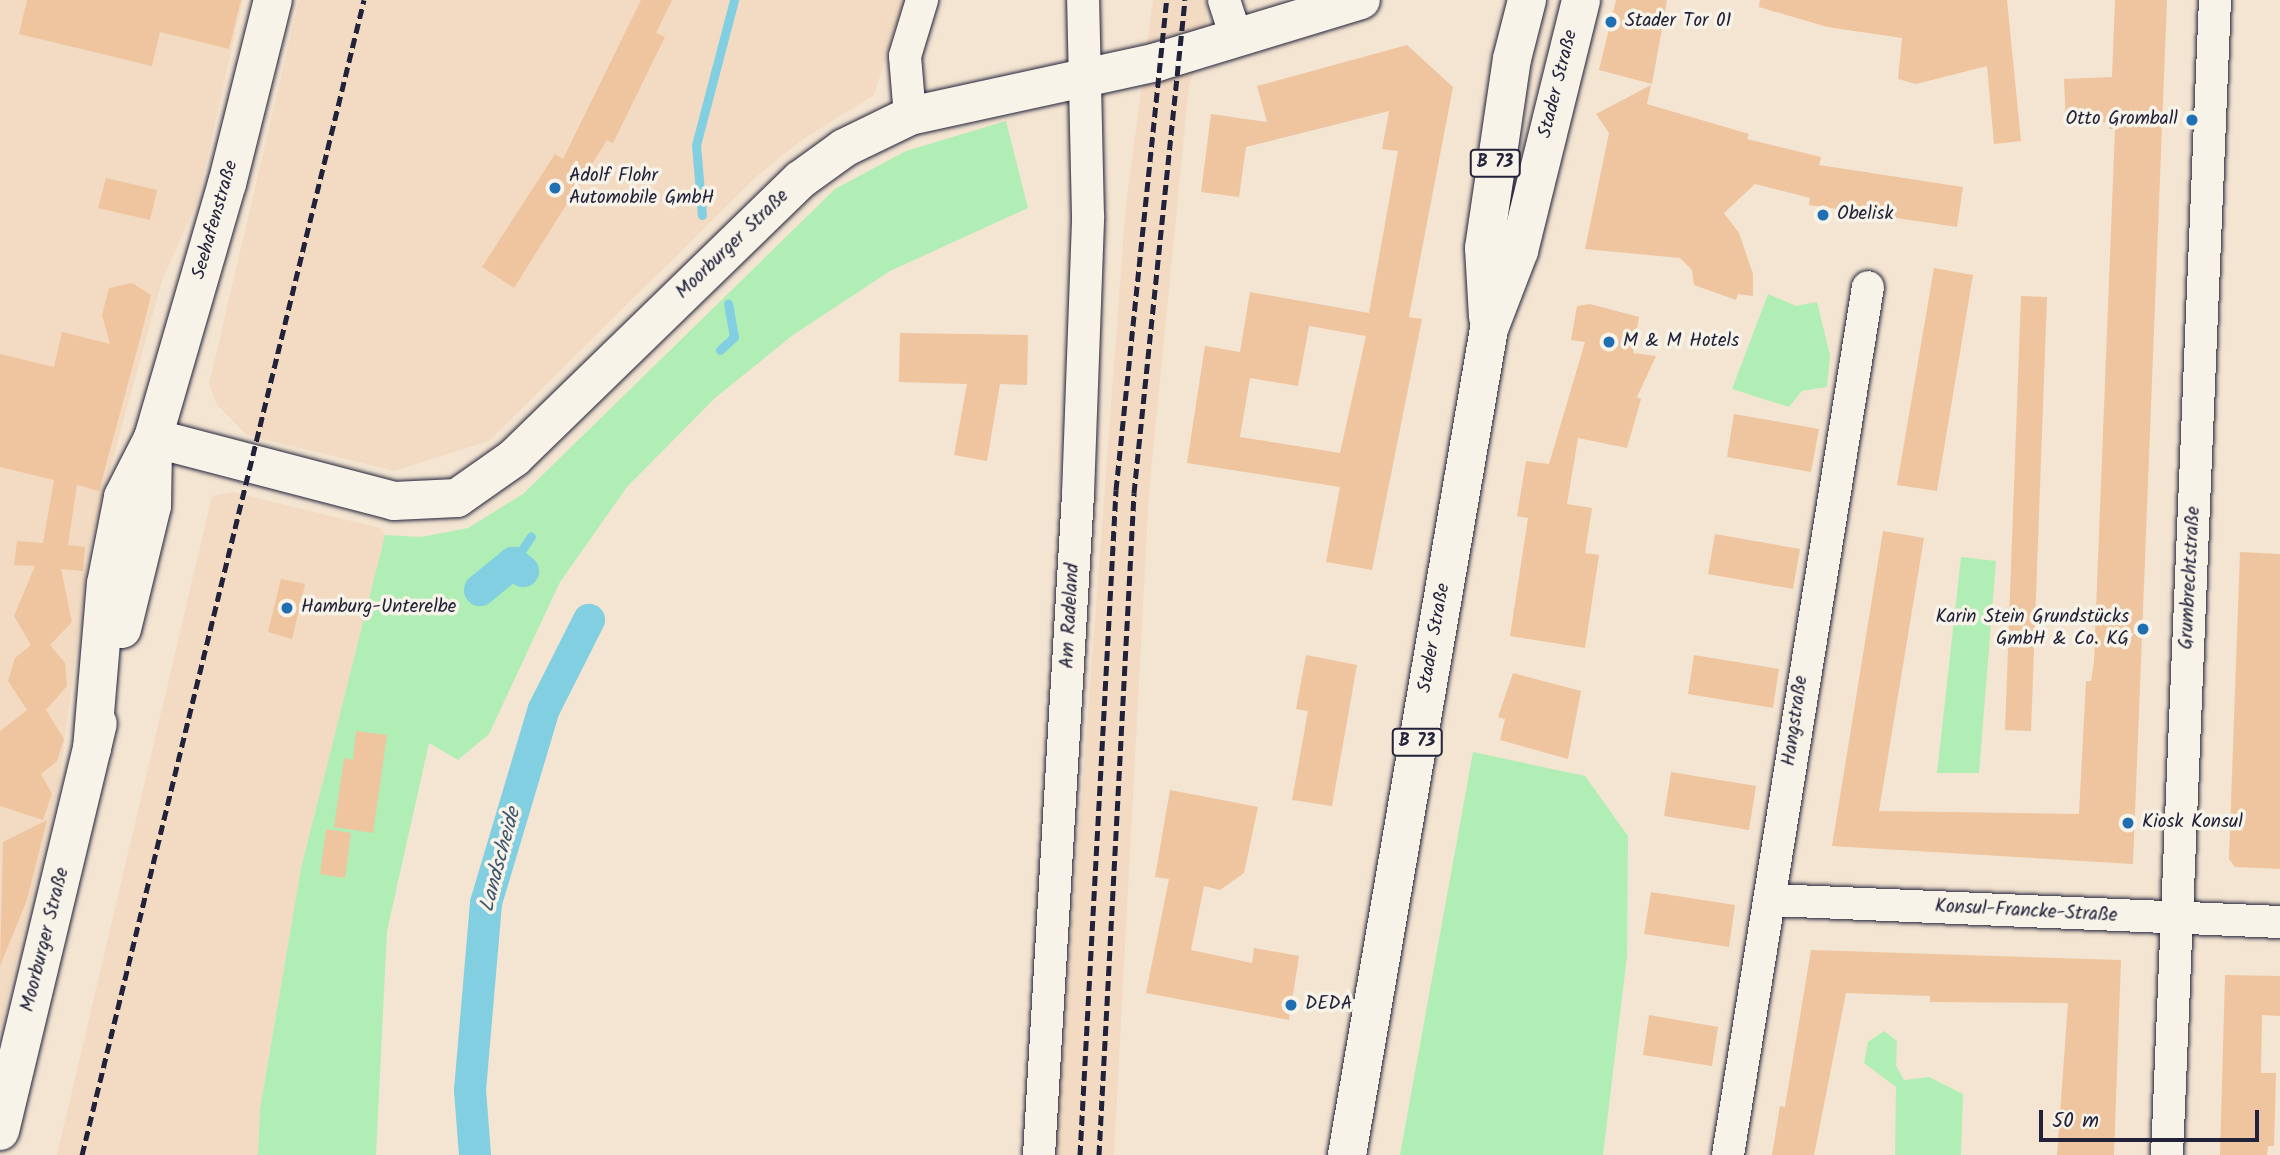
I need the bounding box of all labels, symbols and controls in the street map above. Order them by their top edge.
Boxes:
place label: Stader Tor 01 [1625,11,1731,33]
marker: Stader Tor 01 [1603,14,1619,30]
street label: Stader Straße [1535,28,1583,140]
place label: Otto Gromball [2066,109,2178,131]
marker: Otto Gromball [2184,112,2200,128]
road number: B 73 [1469,148,1521,178]
street label: Seehafenstraße [188,158,244,282]
place label: Adolf Flohr Automobile GmbH [569,166,714,210]
marker: Adolf Flohr Automobile GmbH [547,180,563,196]
street label: Moorburger Straße [672,186,794,304]
place label: Obelisk [1837,204,1893,226]
marker: Obelisk [1815,207,1831,223]
place label: M & M Hotels [1623,331,1739,353]
marker: M & M Hotels [1601,334,1617,350]
street label: Grumbrechtstraße [2176,506,2206,650]
street label: Am Radeland [1057,563,1085,669]
street label: Stader Straße [1414,582,1456,694]
place label: Hamburg-Unterelbe [301,597,456,619]
marker: Hamburg-Unterelbe [279,600,295,616]
place label: Karin Stein Grundstücks GmbH & Co. KG [1935,607,2129,651]
marker: Karin Stein Grundstücks GmbH & Co. KG [2135,621,2151,637]
street label: Hangstraße [1778,674,1814,768]
road number: B 73 [1391,728,1443,756]
water label: Landscheide [475,805,527,915]
place label: Kiosk Konsul [2142,812,2243,834]
marker: Kiosk Konsul [2120,815,2136,831]
street label: Moorburger Straße [17,866,75,1014]
street label: Konsul-Francke-Straße [1934,896,2118,928]
place label: DEDA [1305,994,1352,1016]
marker: DEDA [1283,997,1299,1013]
scale bar [2042,1096,2262,1140]
text: 50 m [2052,1105,2099,1138]

